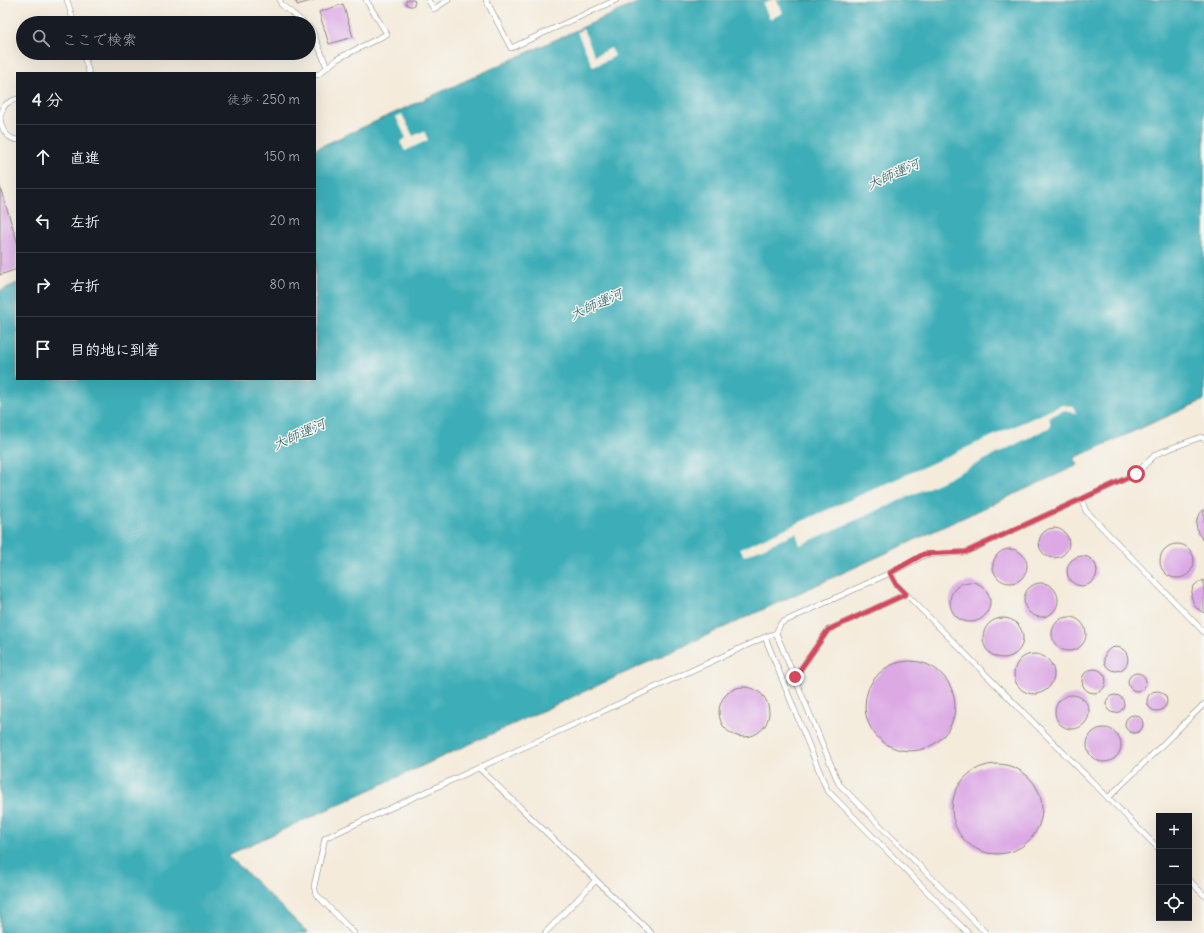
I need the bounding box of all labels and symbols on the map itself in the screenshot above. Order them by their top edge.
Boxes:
water label: 大師運河 [864,154,924,194]
water label: 大師運河 [567,284,627,324]
water label: 大師運河 [270,414,330,454]
route start [1127,465,1145,483]
route end [786,668,804,686]

